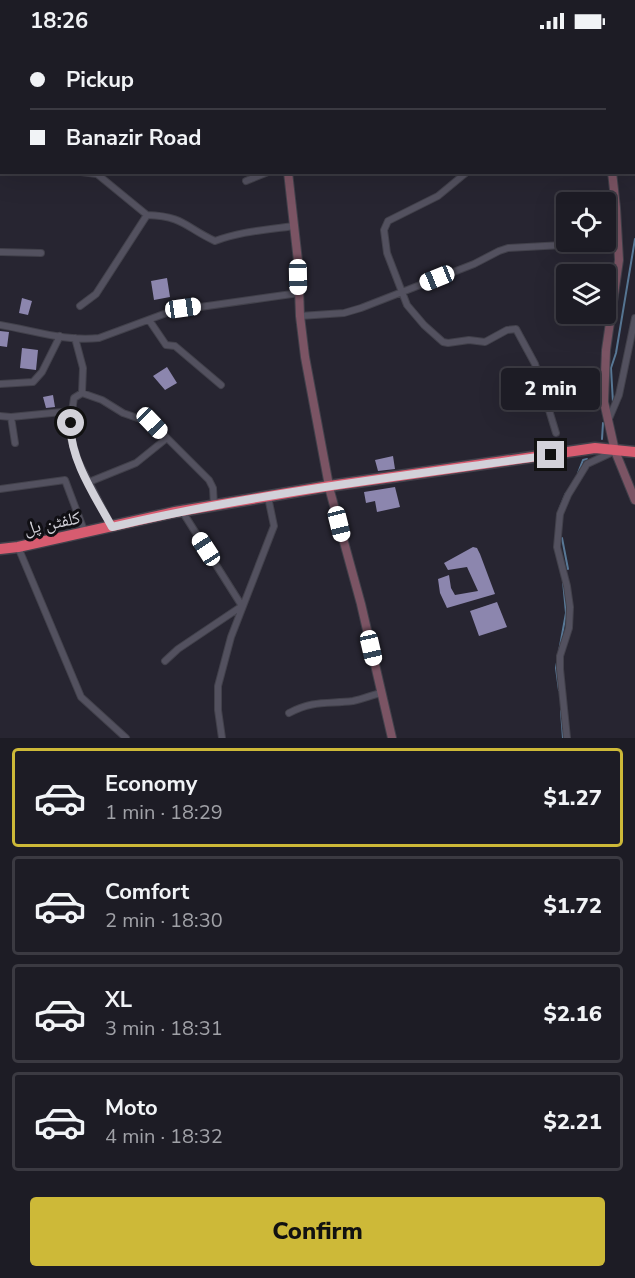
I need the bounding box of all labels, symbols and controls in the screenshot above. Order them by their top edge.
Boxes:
text: 18:26 [30,6,88,36]
text: Pickup [66,65,134,95]
text: Banazir Road [66,123,201,153]
map controls [556,192,616,324]
button: locate [556,192,616,252]
car [289,259,307,295]
car [417,263,457,293]
button: layers [556,264,616,324]
car [164,297,202,319]
callout: 2 min [502,368,600,410]
text: 2 min [524,375,577,402]
car [133,404,171,442]
route start [57,409,84,436]
route end [537,441,564,468]
car [326,504,352,544]
street label: کلفٹن پل [21,505,83,541]
car [189,529,223,569]
car [358,628,384,668]
text: Economy [105,769,197,799]
icon: car [33,771,87,825]
text: $1.27 [543,783,602,813]
text: 1 min · 18:29 [105,799,223,826]
text: Comfort [105,877,189,907]
icon: car [33,879,87,933]
text: $1.72 [543,891,602,921]
text: 2 min · 18:30 [105,907,223,934]
text: XL [105,985,132,1015]
icon: car [33,987,87,1041]
text: $2.16 [543,999,602,1029]
text: 3 min · 18:31 [105,1015,223,1042]
text: Moto [105,1093,158,1123]
icon: car [33,1095,87,1149]
text: $2.21 [543,1107,602,1137]
text: 4 min · 18:32 [105,1123,223,1150]
button: Confirm [30,1197,605,1266]

